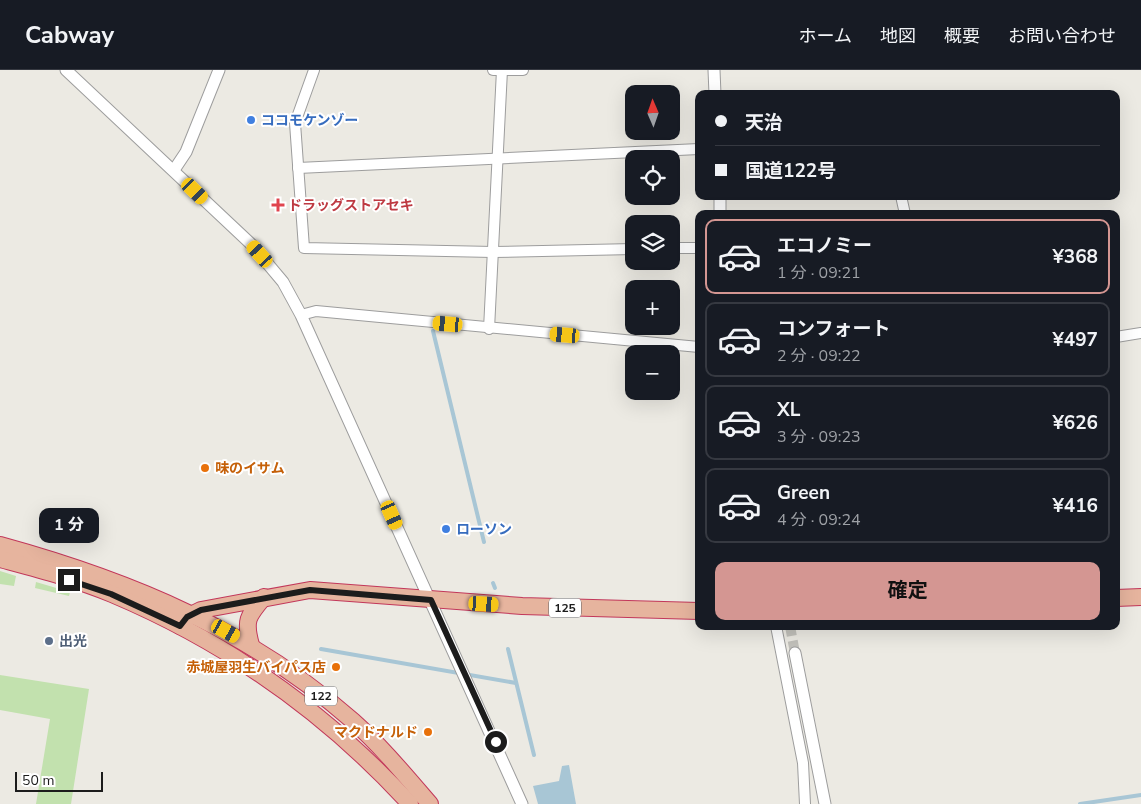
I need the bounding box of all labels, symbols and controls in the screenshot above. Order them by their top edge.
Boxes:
text: Cabway [25,19,114,51]
text: ホーム [799,24,852,48]
text: 地図 [880,24,916,48]
text: 概要 [944,24,980,48]
text: お問い合わせ [1008,24,1116,48]
north arrow [625,85,680,140]
map controls [625,85,680,400]
text: 天治 [745,110,783,136]
place label: ココモケンゾー [261,111,359,130]
marker: ココモケンゾー [245,114,257,126]
button: locate [625,150,680,205]
text: 国道122号 [745,158,836,184]
car [178,175,211,207]
place label: ドラッグストアセキ [288,196,414,215]
marker: ドラッグストアセキ [272,199,284,211]
button: layers [625,215,680,270]
text: エコノミー [777,233,872,259]
icon: car [717,234,762,279]
car [244,238,275,270]
text: ¥368 [1052,244,1098,270]
text: 1 分 · 09:21 [777,262,861,284]
button: + [625,280,680,335]
car [432,315,463,333]
text: コンフォート [777,316,890,342]
icon: car [717,317,762,362]
car [549,326,580,344]
text: ¥497 [1052,327,1098,353]
button: − [625,345,680,400]
text: 2 分 · 09:22 [777,345,861,367]
text: XL [777,397,800,423]
icon: car [717,400,762,445]
text: ¥626 [1052,410,1098,436]
text: 3 分 · 09:23 [777,426,861,448]
place label: 味のイサム [215,459,285,478]
marker: 味のイサム [199,462,211,474]
text: Green [777,480,830,506]
icon: car [717,483,762,528]
text: ¥416 [1052,493,1098,519]
car [379,498,404,532]
callout: 1 分 [39,508,99,542]
text: 4 分 · 09:24 [777,509,861,531]
text: 1 分 [54,514,84,536]
place label: ローソン [456,520,512,539]
marker: ローソン [440,523,452,535]
button: 確定 [715,562,1100,620]
route end [58,569,80,591]
car [468,596,499,612]
road number: 125 [549,598,581,618]
car [209,617,242,645]
place label: 出光 [59,632,87,651]
marker: 出光 [43,635,55,647]
place label: 赤城屋羽生バイパス店 [186,658,326,677]
marker: 赤城屋羽生バイパス店 [330,661,342,673]
road number: 122 [305,686,337,706]
place label: マクドナルド [334,723,418,742]
marker: マクドナルド [422,726,434,738]
route start [485,731,507,753]
scale bar [15,769,102,792]
text: 50 m [22,771,54,790]

